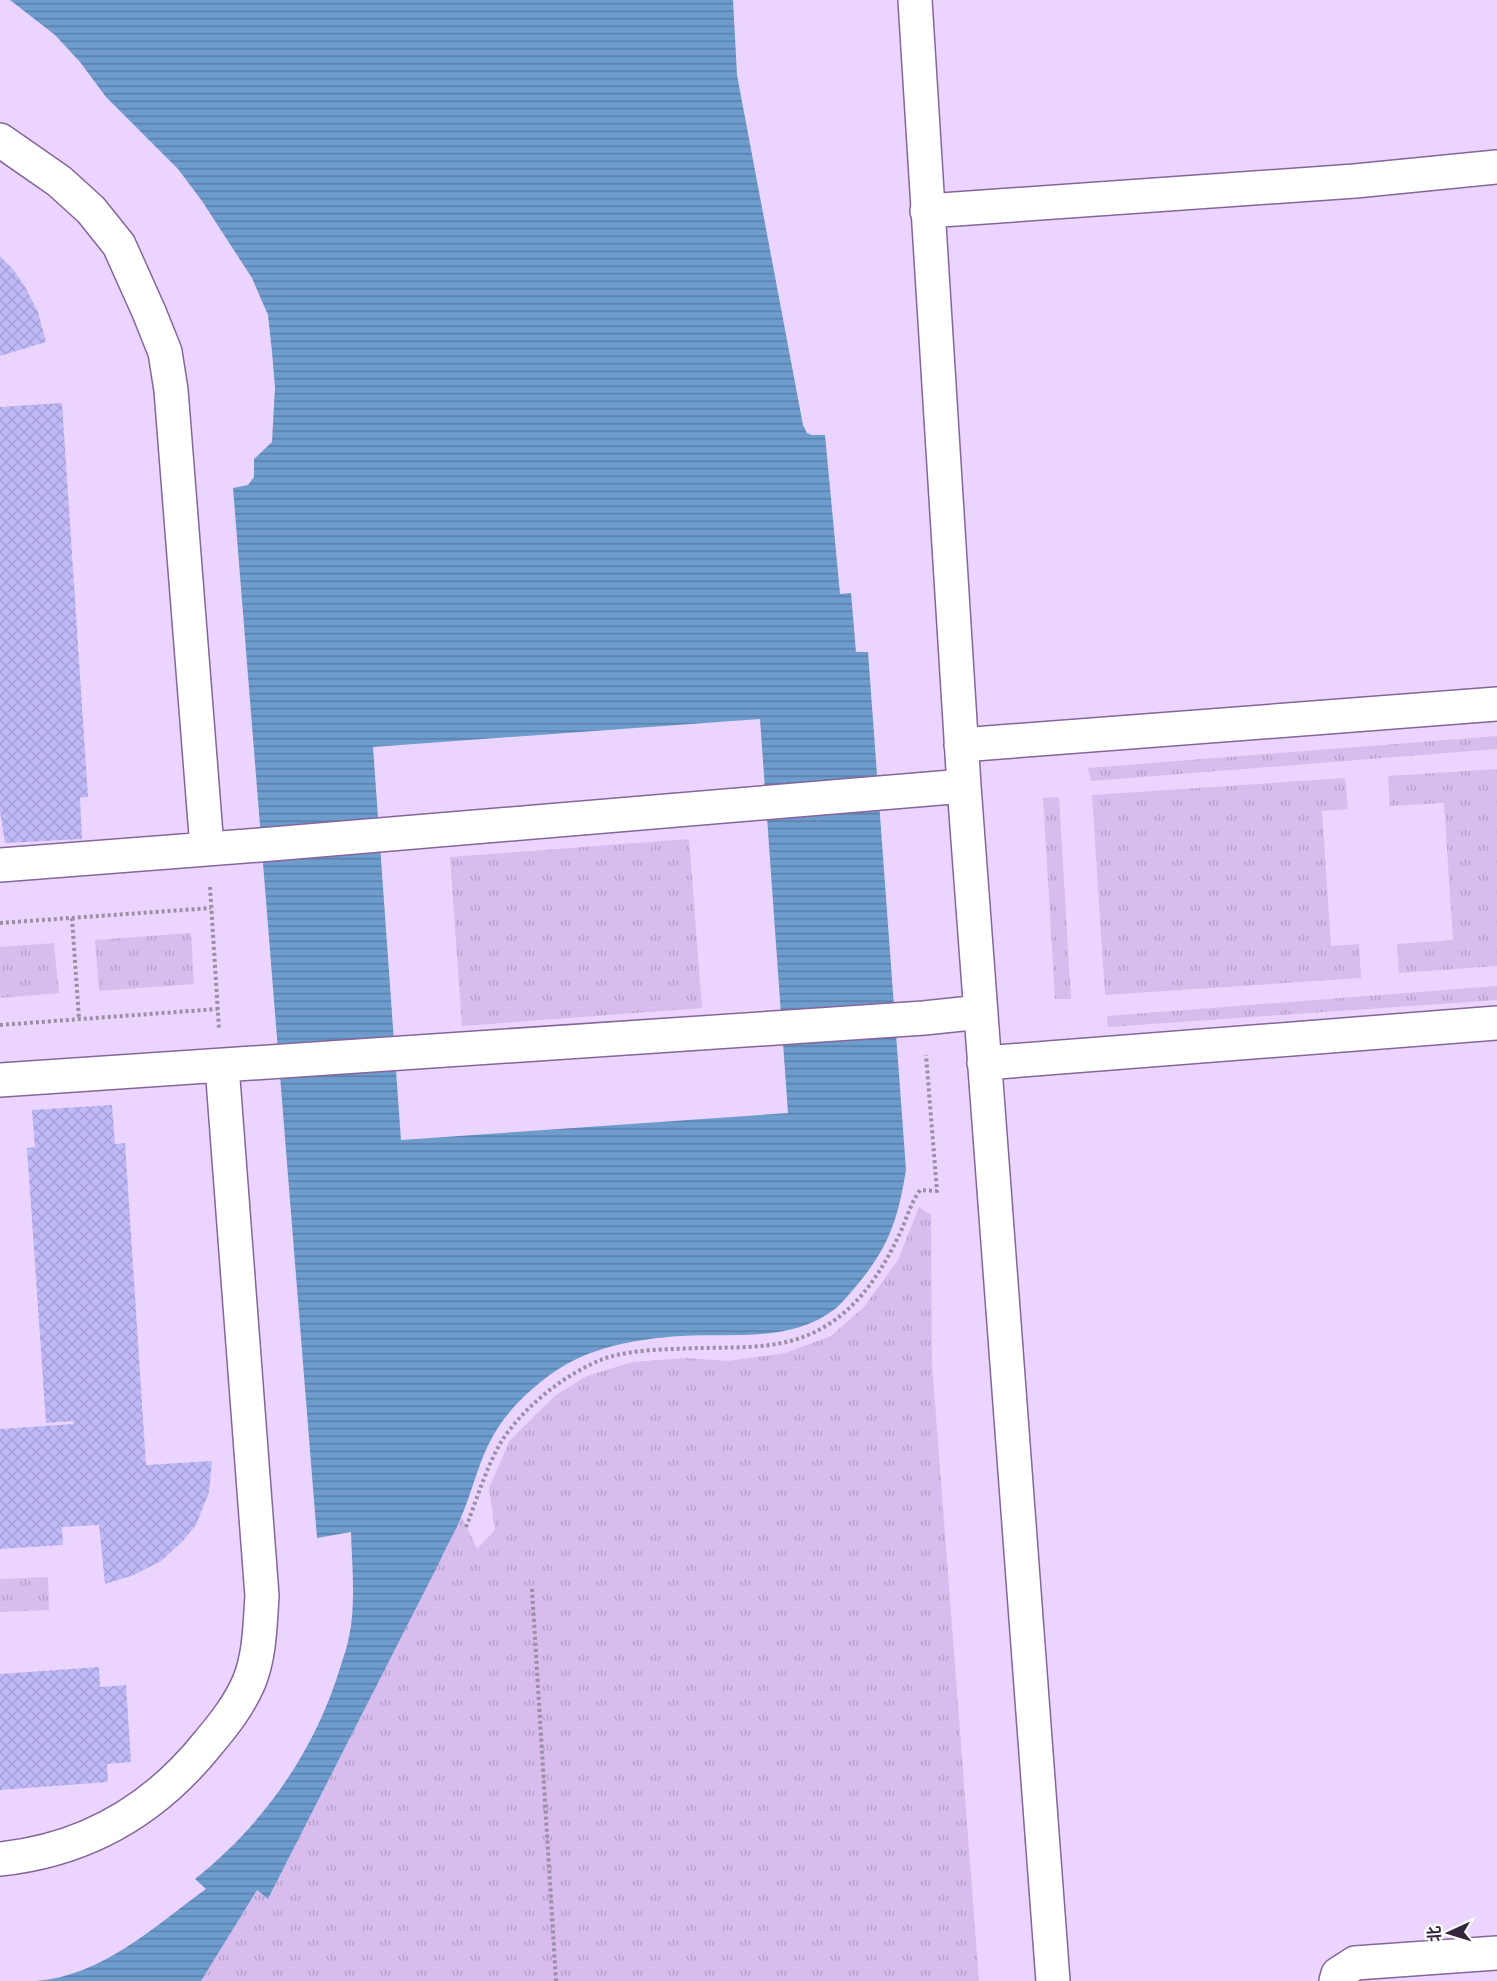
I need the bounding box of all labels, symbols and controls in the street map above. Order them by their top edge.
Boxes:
north arrow [1419,1903,1479,1963]
text: 北 [1424,1925,1445,1943]

